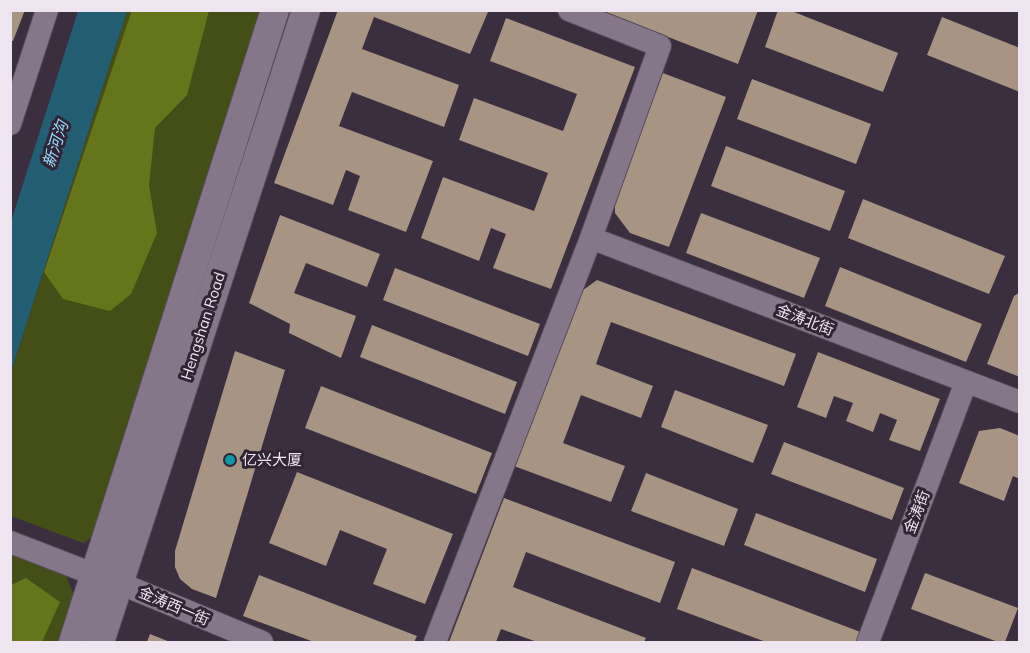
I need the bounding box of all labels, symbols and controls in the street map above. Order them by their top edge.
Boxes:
water label: 新河沟 [38,116,73,170]
street label: Hengshan Road [176,270,229,382]
street label: 金涛北街 [774,300,837,339]
place label: 亿兴大厦 [242,450,302,469]
marker: 亿兴大厦 [223,453,237,467]
street label: 金涛街 [900,487,933,536]
street label: 金涛西一街 [136,582,212,629]

